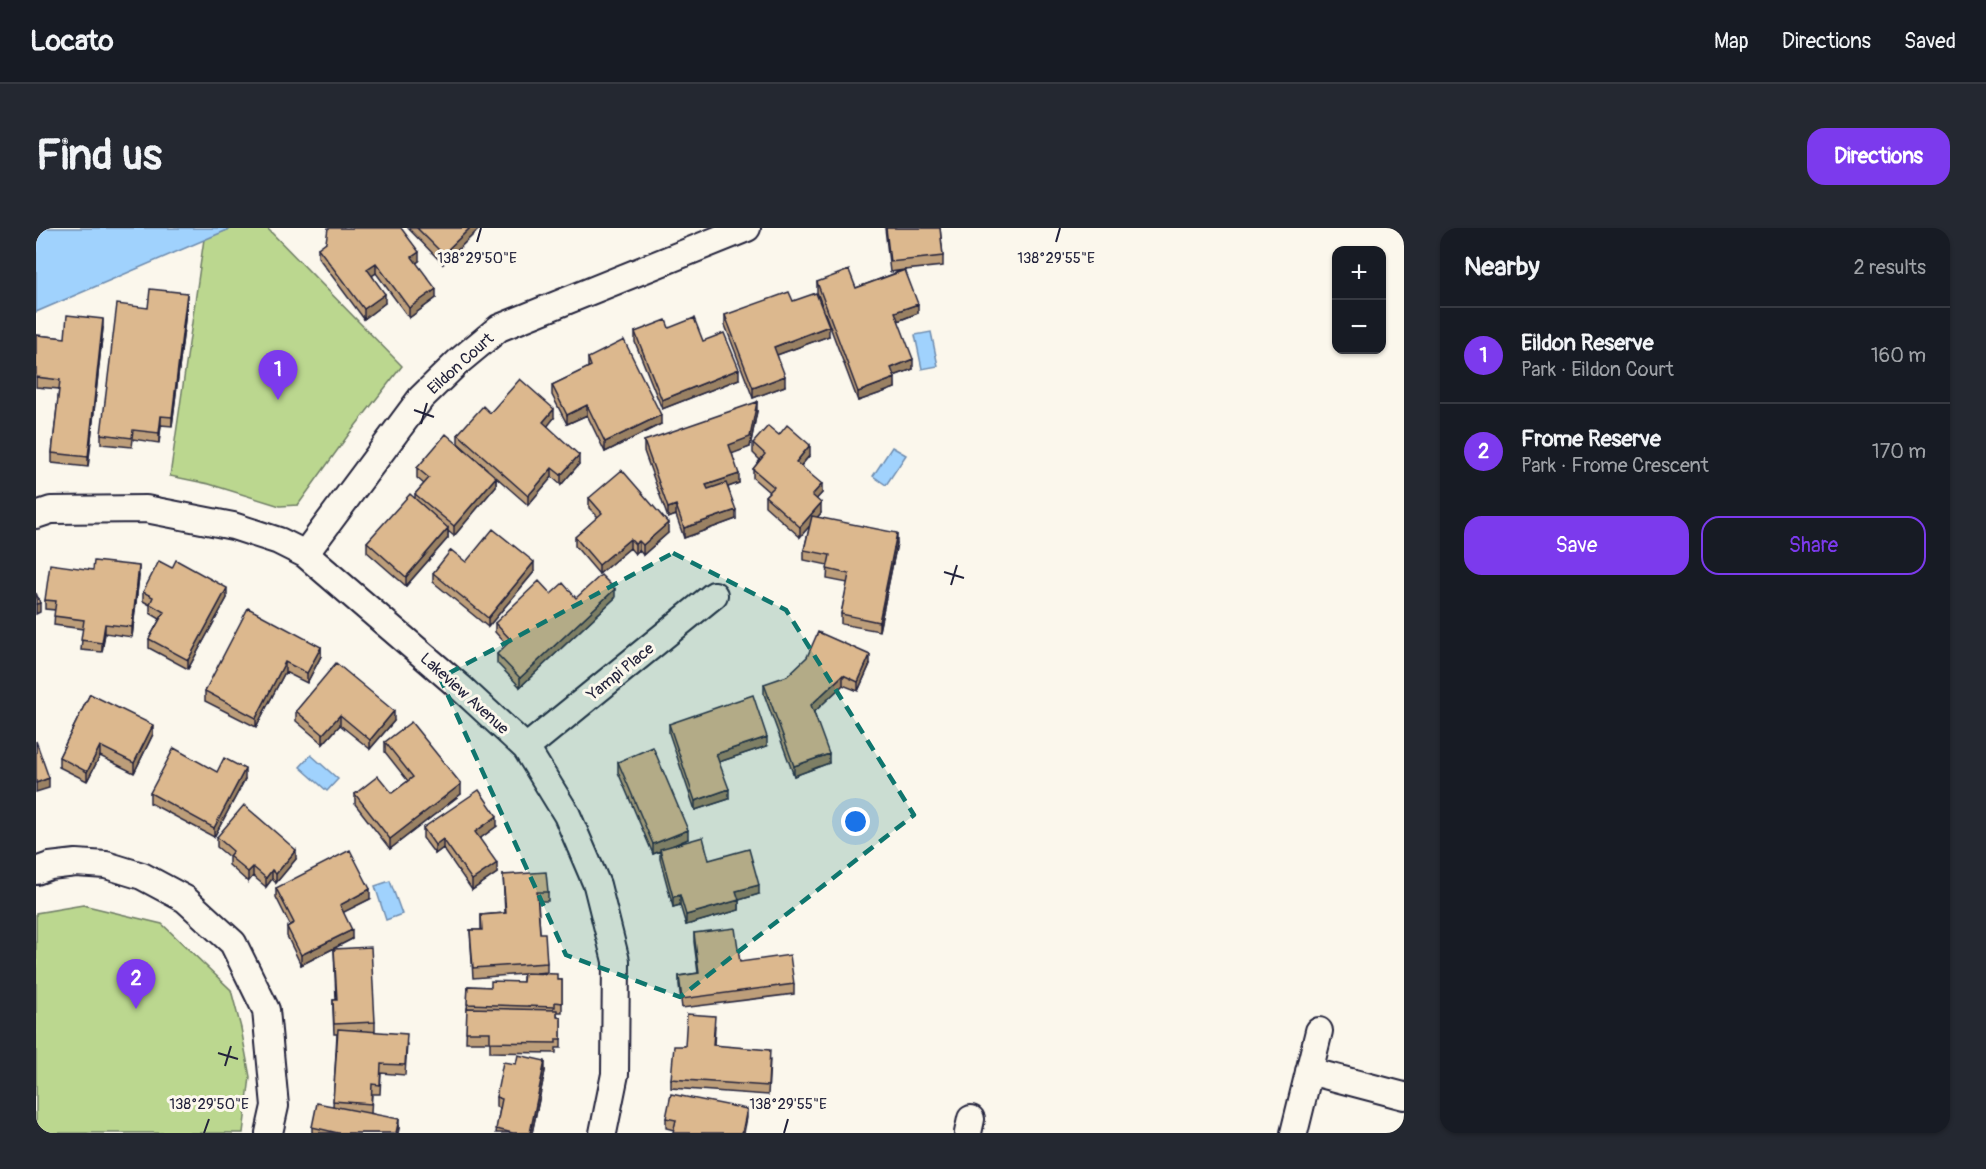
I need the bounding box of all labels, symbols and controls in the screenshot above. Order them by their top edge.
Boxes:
text: Locato [30,24,114,59]
text: Map [1714,28,1749,55]
text: Directions [1782,28,1871,55]
text: Saved [1904,28,1956,55]
button: Directions [1807,128,1950,185]
text: Find us [36,130,162,182]
map controls [1332,246,1386,354]
button: + [1332,246,1386,300]
text: 138°29'50"E [437,249,517,268]
text: 138°29'55"E [1017,249,1095,268]
text: Nearby [1464,251,1540,283]
text: 2 results [1854,255,1926,280]
button: − [1332,300,1386,354]
street label: Eildon Court [423,328,498,399]
text: Eildon Reserve [1521,329,1654,357]
text: 1 [1480,343,1487,368]
text: 160 m [1871,343,1926,368]
pin: 1 [258,350,298,400]
text: Park · Eildon Court [1521,357,1674,382]
text: Frome Reserve [1521,425,1661,453]
text: 2 [1478,439,1489,464]
text: 170 m [1872,439,1926,464]
text: Park · Frome Crescent [1521,453,1709,478]
button: Save [1464,516,1689,575]
button: Share [1701,516,1926,575]
street label: Yampi Place [582,639,658,705]
street label: Lakeview Avenue [416,649,513,739]
your location [841,807,870,836]
pin: 2 [116,960,156,1009]
text: 138°29'50"E [169,1095,249,1114]
text: 138°29'55"E [749,1095,827,1114]

